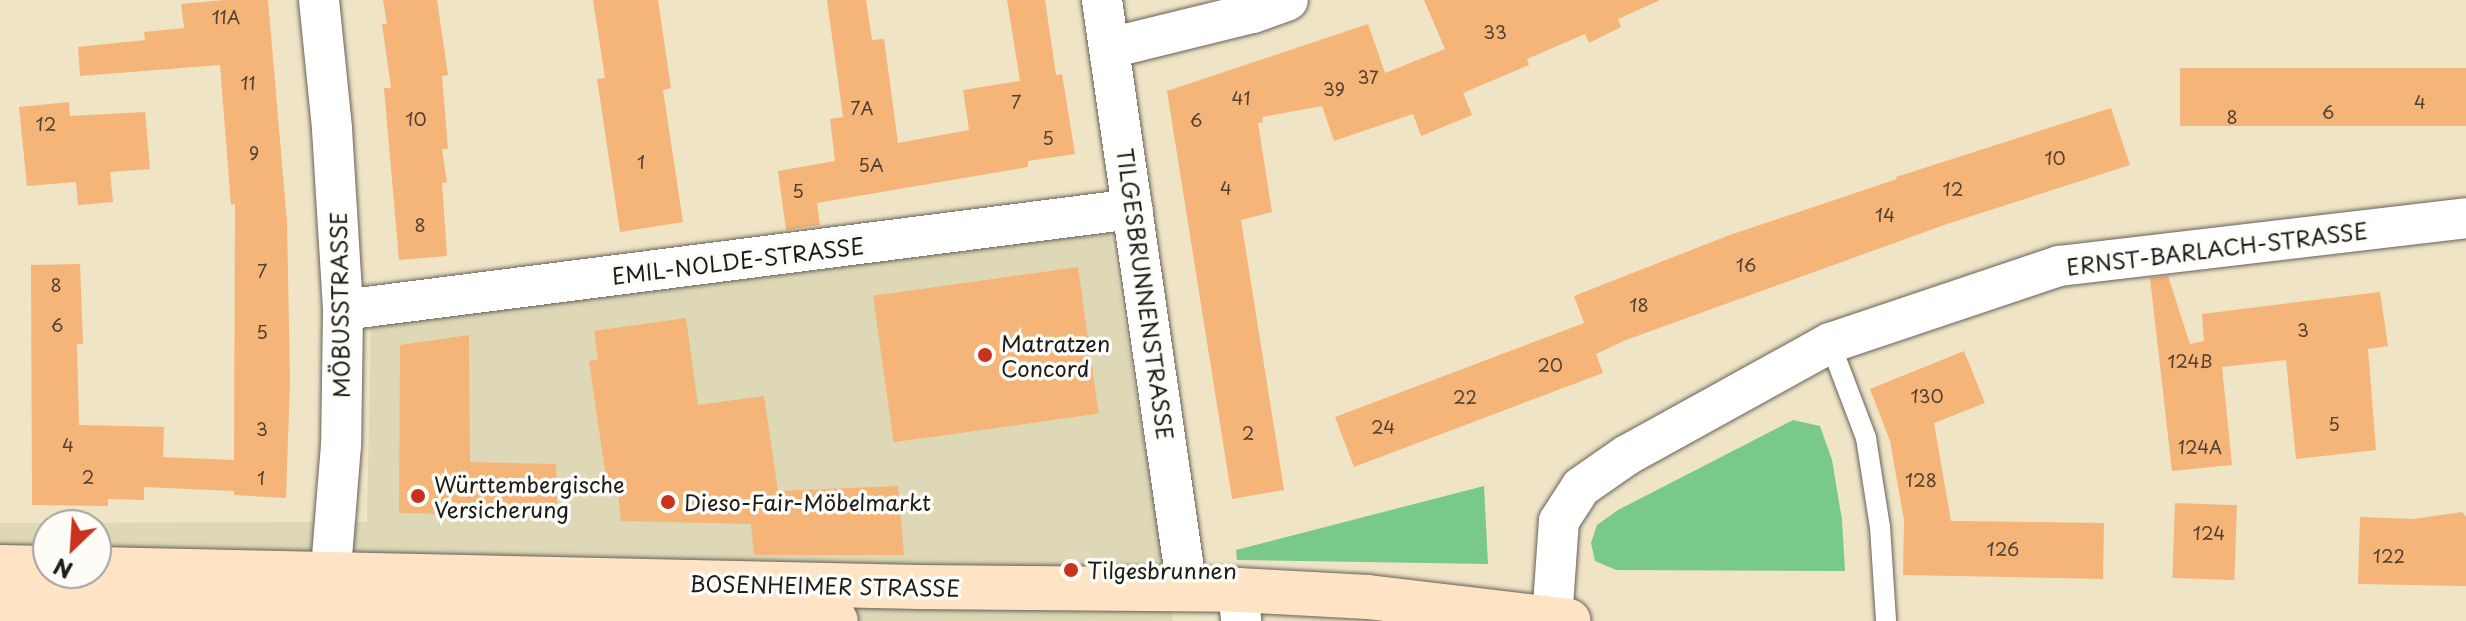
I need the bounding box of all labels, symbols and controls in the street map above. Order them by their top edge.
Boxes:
house number: 11A [212,6,240,28]
house number: 33 [1483,21,1507,43]
house number: 37 [1357,66,1379,88]
house number: 11 [240,72,256,94]
house number: 39 [1323,78,1345,100]
house number: 41 [1232,87,1250,109]
house number: 7 [1011,91,1021,113]
house number: 4 [2414,91,2426,113]
house number: 7A [850,97,874,119]
house number: 6 [2322,101,2334,123]
house number: 8 [2226,106,2238,128]
house number: 10 [405,108,427,130]
house number: 6 [1190,109,1202,131]
house number: 12 [36,113,56,135]
house number: 5 [1042,127,1054,149]
house number: 9 [249,142,259,164]
street label: TILGESBRUNNENSTRASSE [1112,147,1180,441]
house number: 10 [2044,147,2066,169]
house number: 1 [637,151,645,173]
house number: 5A [858,154,884,176]
house number: 4 [1220,177,1232,199]
house number: 12 [1943,178,1963,200]
house number: 5 [792,180,804,202]
house number: 14 [1875,204,1895,226]
street label: MÖBUSSTRASSE [324,212,354,398]
house number: 8 [414,214,426,236]
street label: ERNST-BARLACH-STRASSE [2065,216,2369,280]
street label: EMIL-NOLDE-STRASSE [610,231,866,289]
house number: 16 [1736,254,1756,276]
house number: 7 [257,260,267,282]
house number: 8 [50,274,62,296]
house number: 18 [1629,294,1649,316]
house number: 6 [51,314,63,336]
house number: 3 [2297,319,2309,341]
house number: 5 [256,321,268,343]
place label: Matratzen Concord [1001,329,1110,380]
marker: Matratzen Concord [976,346,994,364]
house number: 124B [2167,350,2213,372]
house number: 20 [1537,354,1563,376]
house number: 130 [1910,385,1944,407]
house number: 22 [1453,386,1477,408]
house number: 5 [2328,413,2340,435]
house number: 24 [1371,416,1395,438]
house number: 3 [256,418,268,440]
house number: 2 [1242,422,1254,444]
house number: 4 [62,434,74,456]
house number: 124A [2178,436,2222,458]
house number: 2 [82,466,94,488]
house number: 1 [257,467,265,489]
house number: 128 [1905,469,1937,491]
place label: Württembergische Versicherung [434,470,625,522]
marker: Württembergische Versicherung [409,487,427,505]
place label: Dieso-Fair-Möbelmarkt [684,489,931,515]
marker: Dieso-Fair-Möbelmarkt [659,493,677,511]
north arrow [32,509,112,589]
house number: 124 [2193,522,2225,544]
house number: 126 [1987,538,2019,560]
house number: 122 [2373,545,2405,567]
text: N [48,551,77,588]
place label: Tilgesbrunnen [1087,557,1237,583]
marker: Tilgesbrunnen [1062,561,1080,579]
street label: BOSENHEIMER STRASSE [688,569,962,601]

